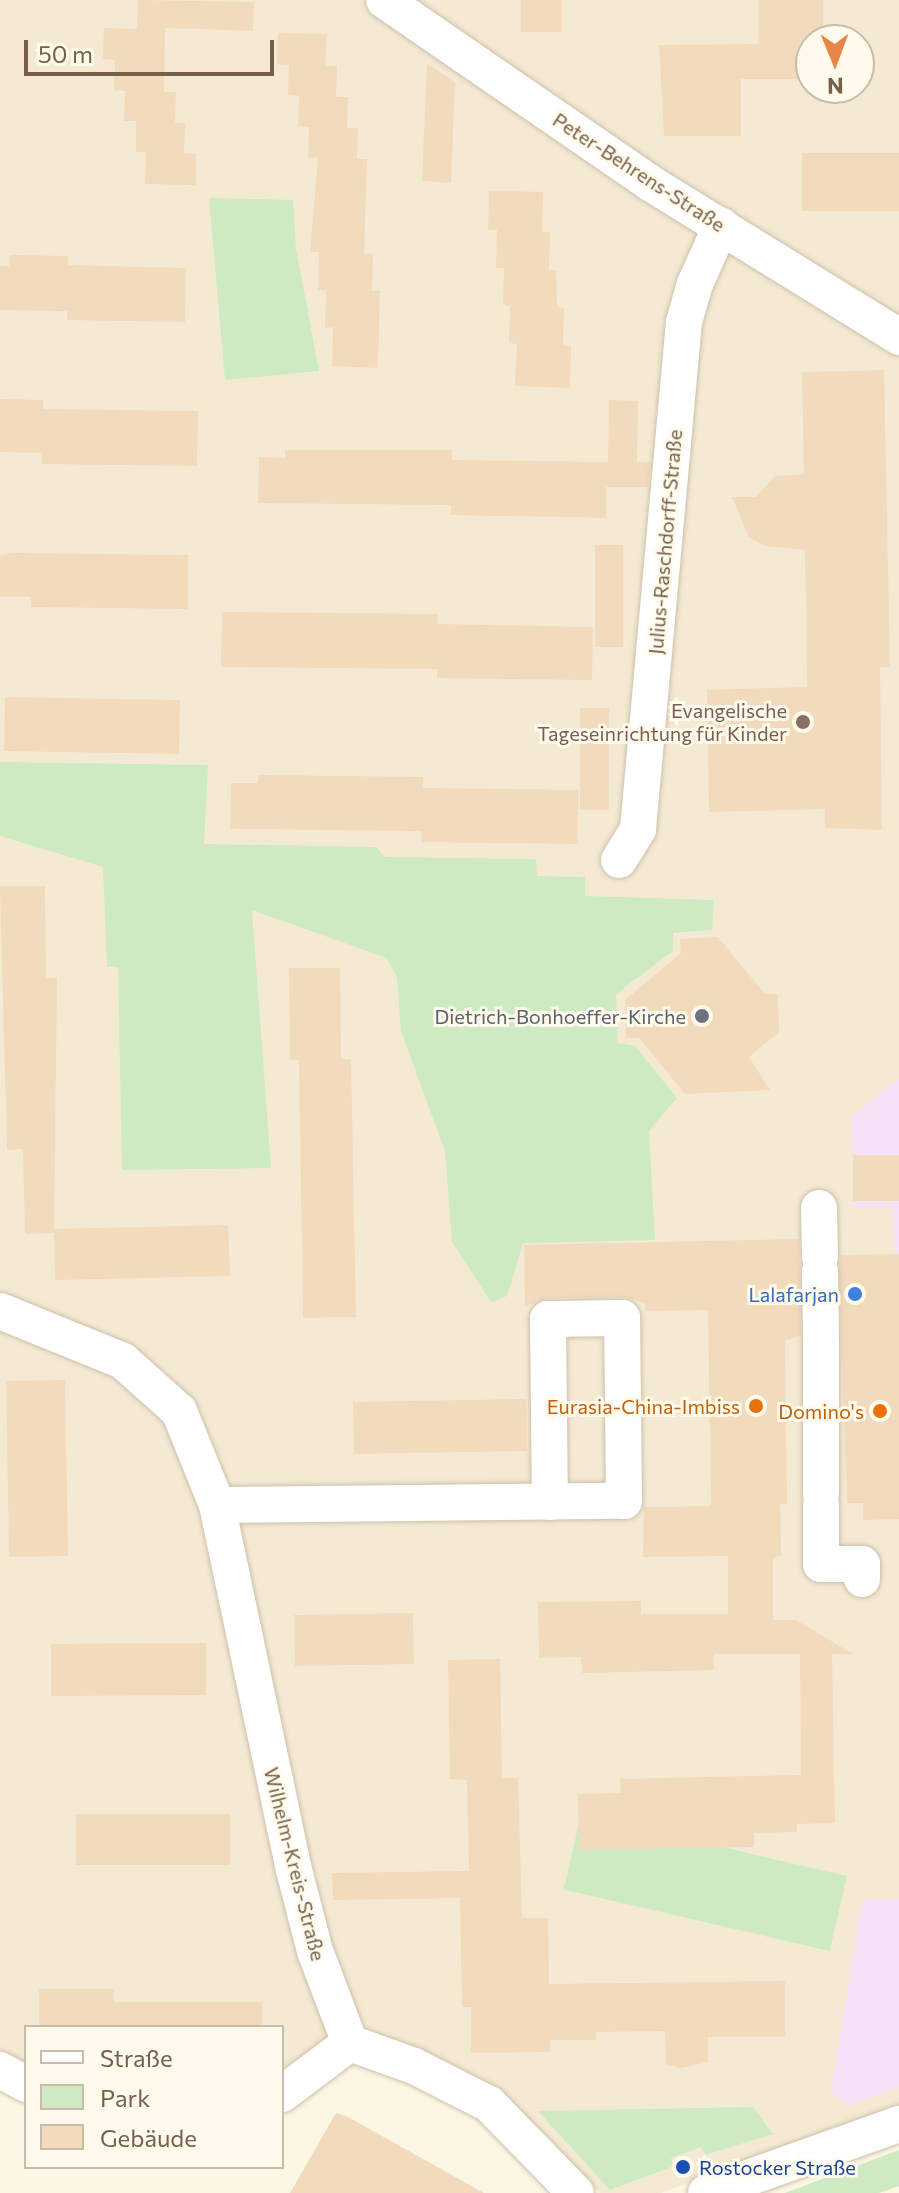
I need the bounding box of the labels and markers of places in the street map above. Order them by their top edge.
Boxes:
place label: Evangelische Tageseinrichtung für Kinder [537,698,787,745]
marker: Evangelische Tageseinrichtung für Kinder [794,713,812,731]
place label: Dietrich-Bonhoeffer-Kirche [435,1004,686,1028]
marker: Dietrich-Bonhoeffer-Kirche [693,1007,711,1025]
place label: Lalafarjan [748,1282,839,1306]
marker: Lalafarjan [846,1285,864,1303]
place label: Eurasia-China-Imbiss [547,1394,740,1418]
marker: Eurasia-China-Imbiss [747,1397,765,1415]
place label: Domino's [778,1399,864,1423]
marker: Domino's [871,1402,889,1420]
place label: Rostocker Straße [699,2155,856,2179]
marker: Rostocker Straße [674,2158,692,2176]

